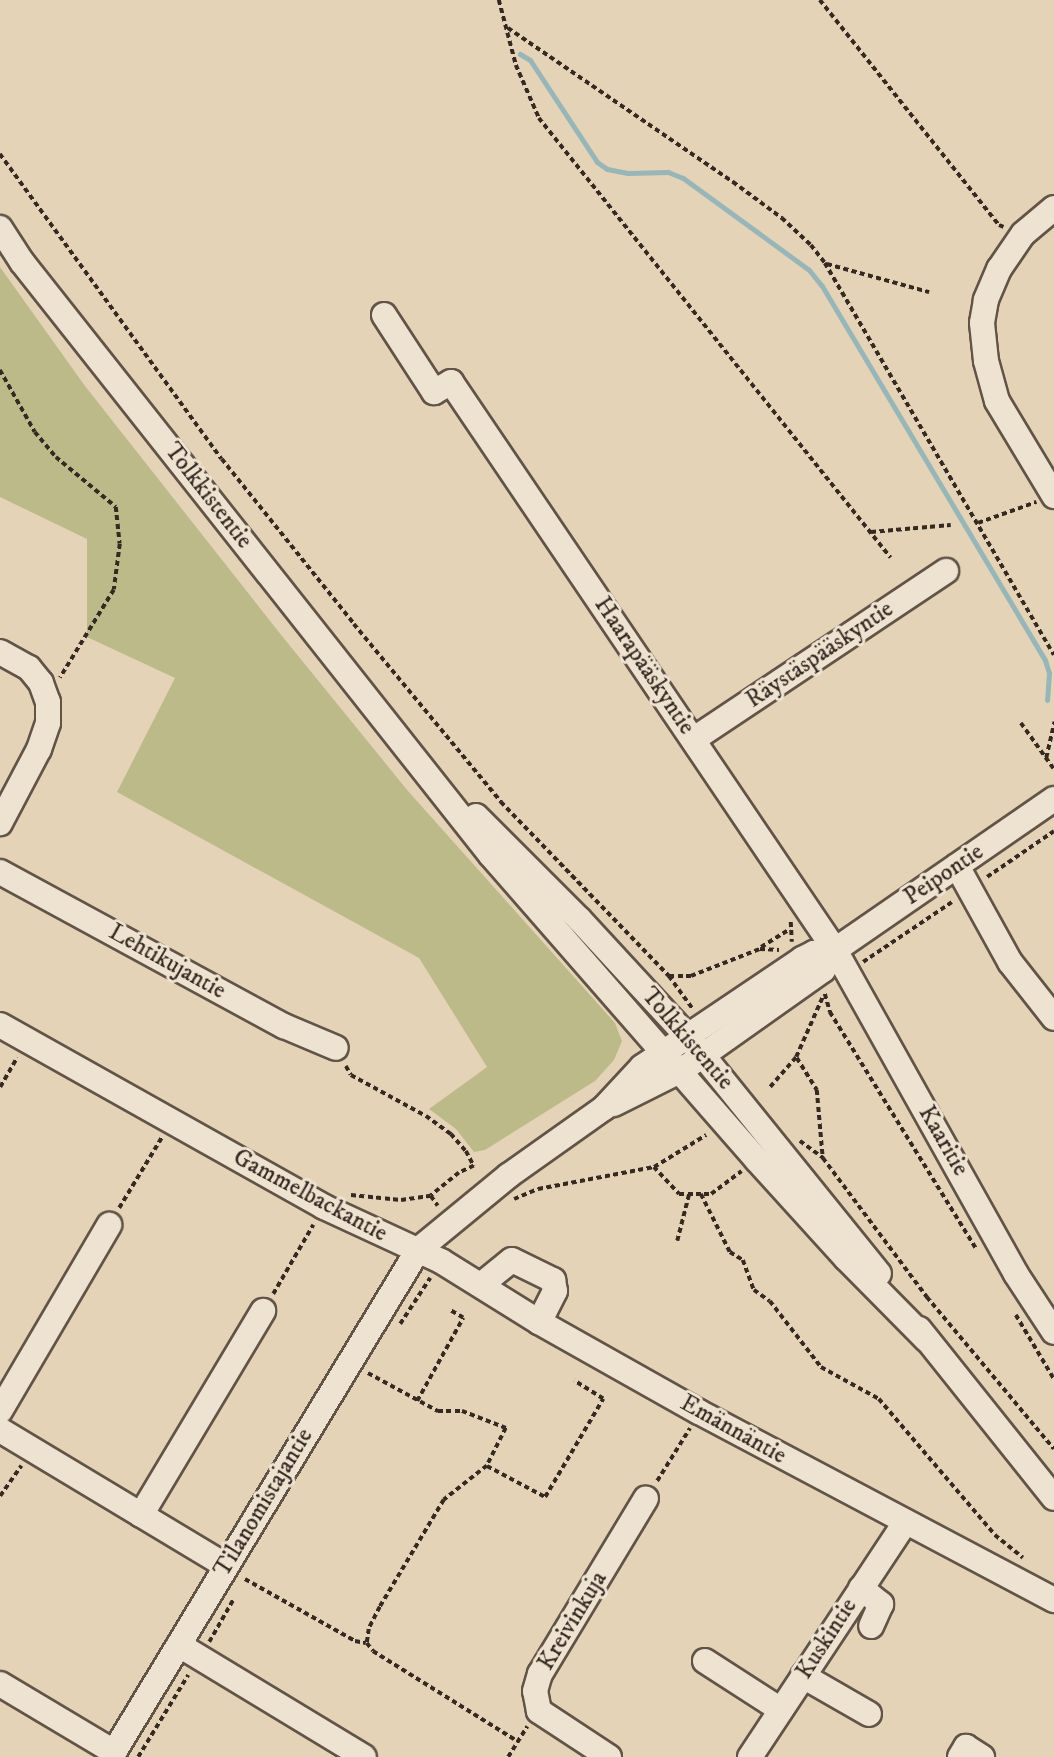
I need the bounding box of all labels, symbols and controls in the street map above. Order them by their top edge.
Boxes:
street label: Tolkkistentie [158,437,258,555]
street label: Haarapääskyntie [587,592,701,740]
street label: Räystäspääskyntie [741,595,899,715]
street label: Peipontie [899,838,989,912]
street label: Lehtikujantie [104,918,230,1006]
street label: Tolkkistentie [635,982,739,1096]
street label: Kaaritie [912,1101,974,1181]
street label: Gammelbackantie [228,1143,392,1249]
street label: Emännäntie [675,1389,791,1471]
street label: Tilanomistajantie [208,1424,320,1582]
street label: Kreivinkuja [532,1566,614,1676]
street label: Kuskintie [790,1593,864,1685]

